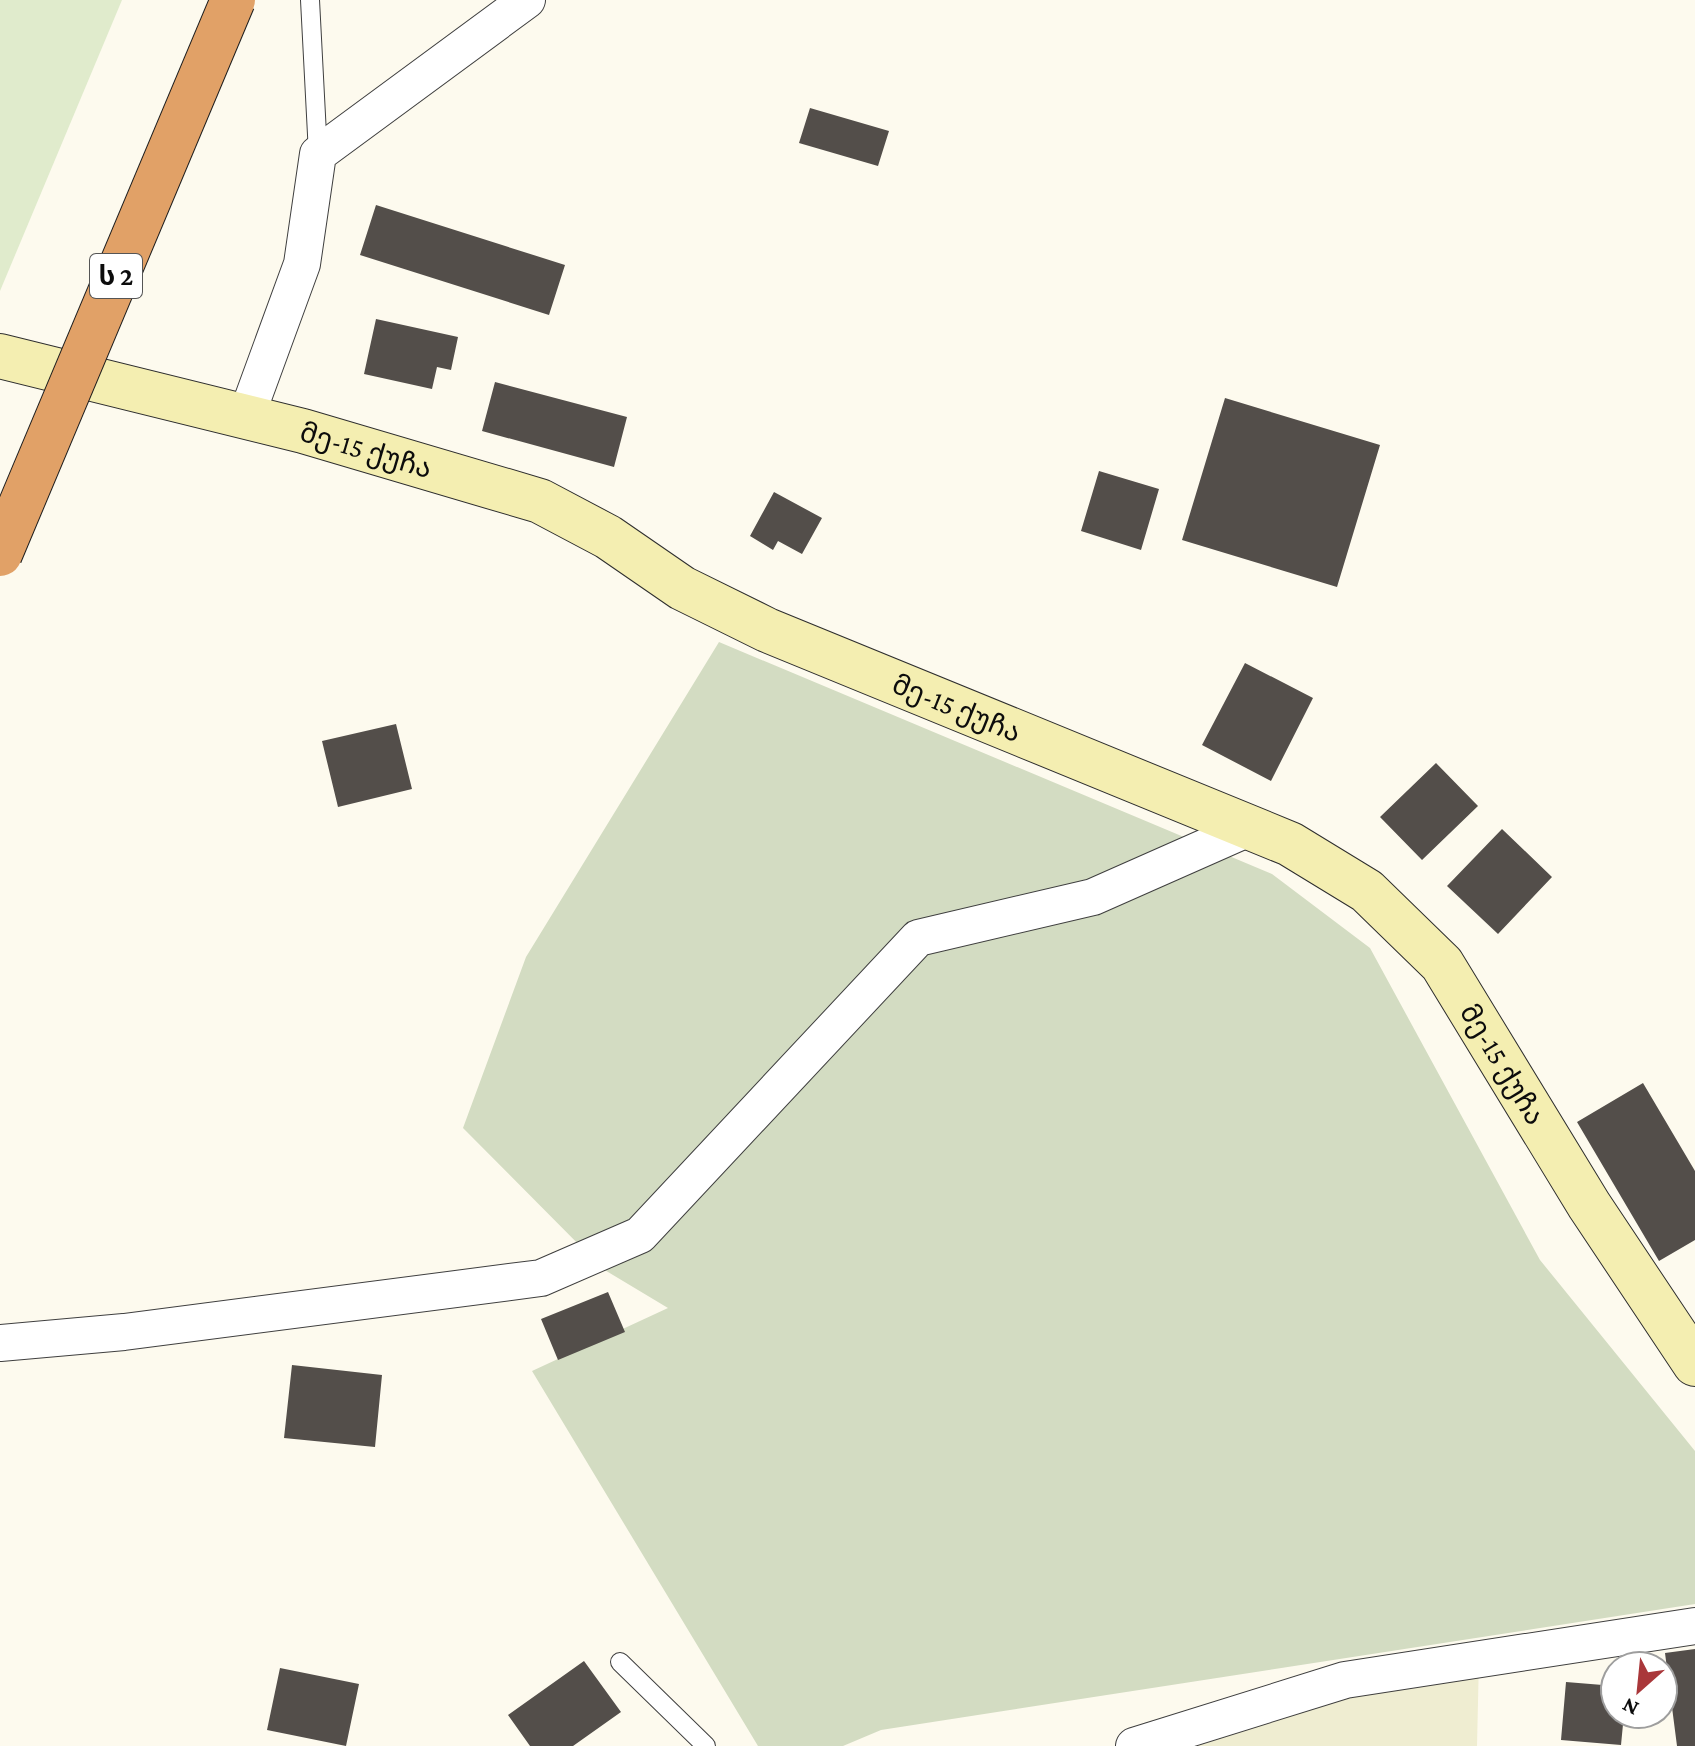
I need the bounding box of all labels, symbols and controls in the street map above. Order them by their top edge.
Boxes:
road number: ს 2 [90,254,142,298]
street label: მე-15 ქუჩა [297,416,436,484]
street label: მე-15 ქუჩა [888,668,1026,748]
street label: მე-15 ქუჩა [1454,998,1552,1130]
north arrow [1599,1650,1679,1730]
text: N [1618,1693,1643,1722]

